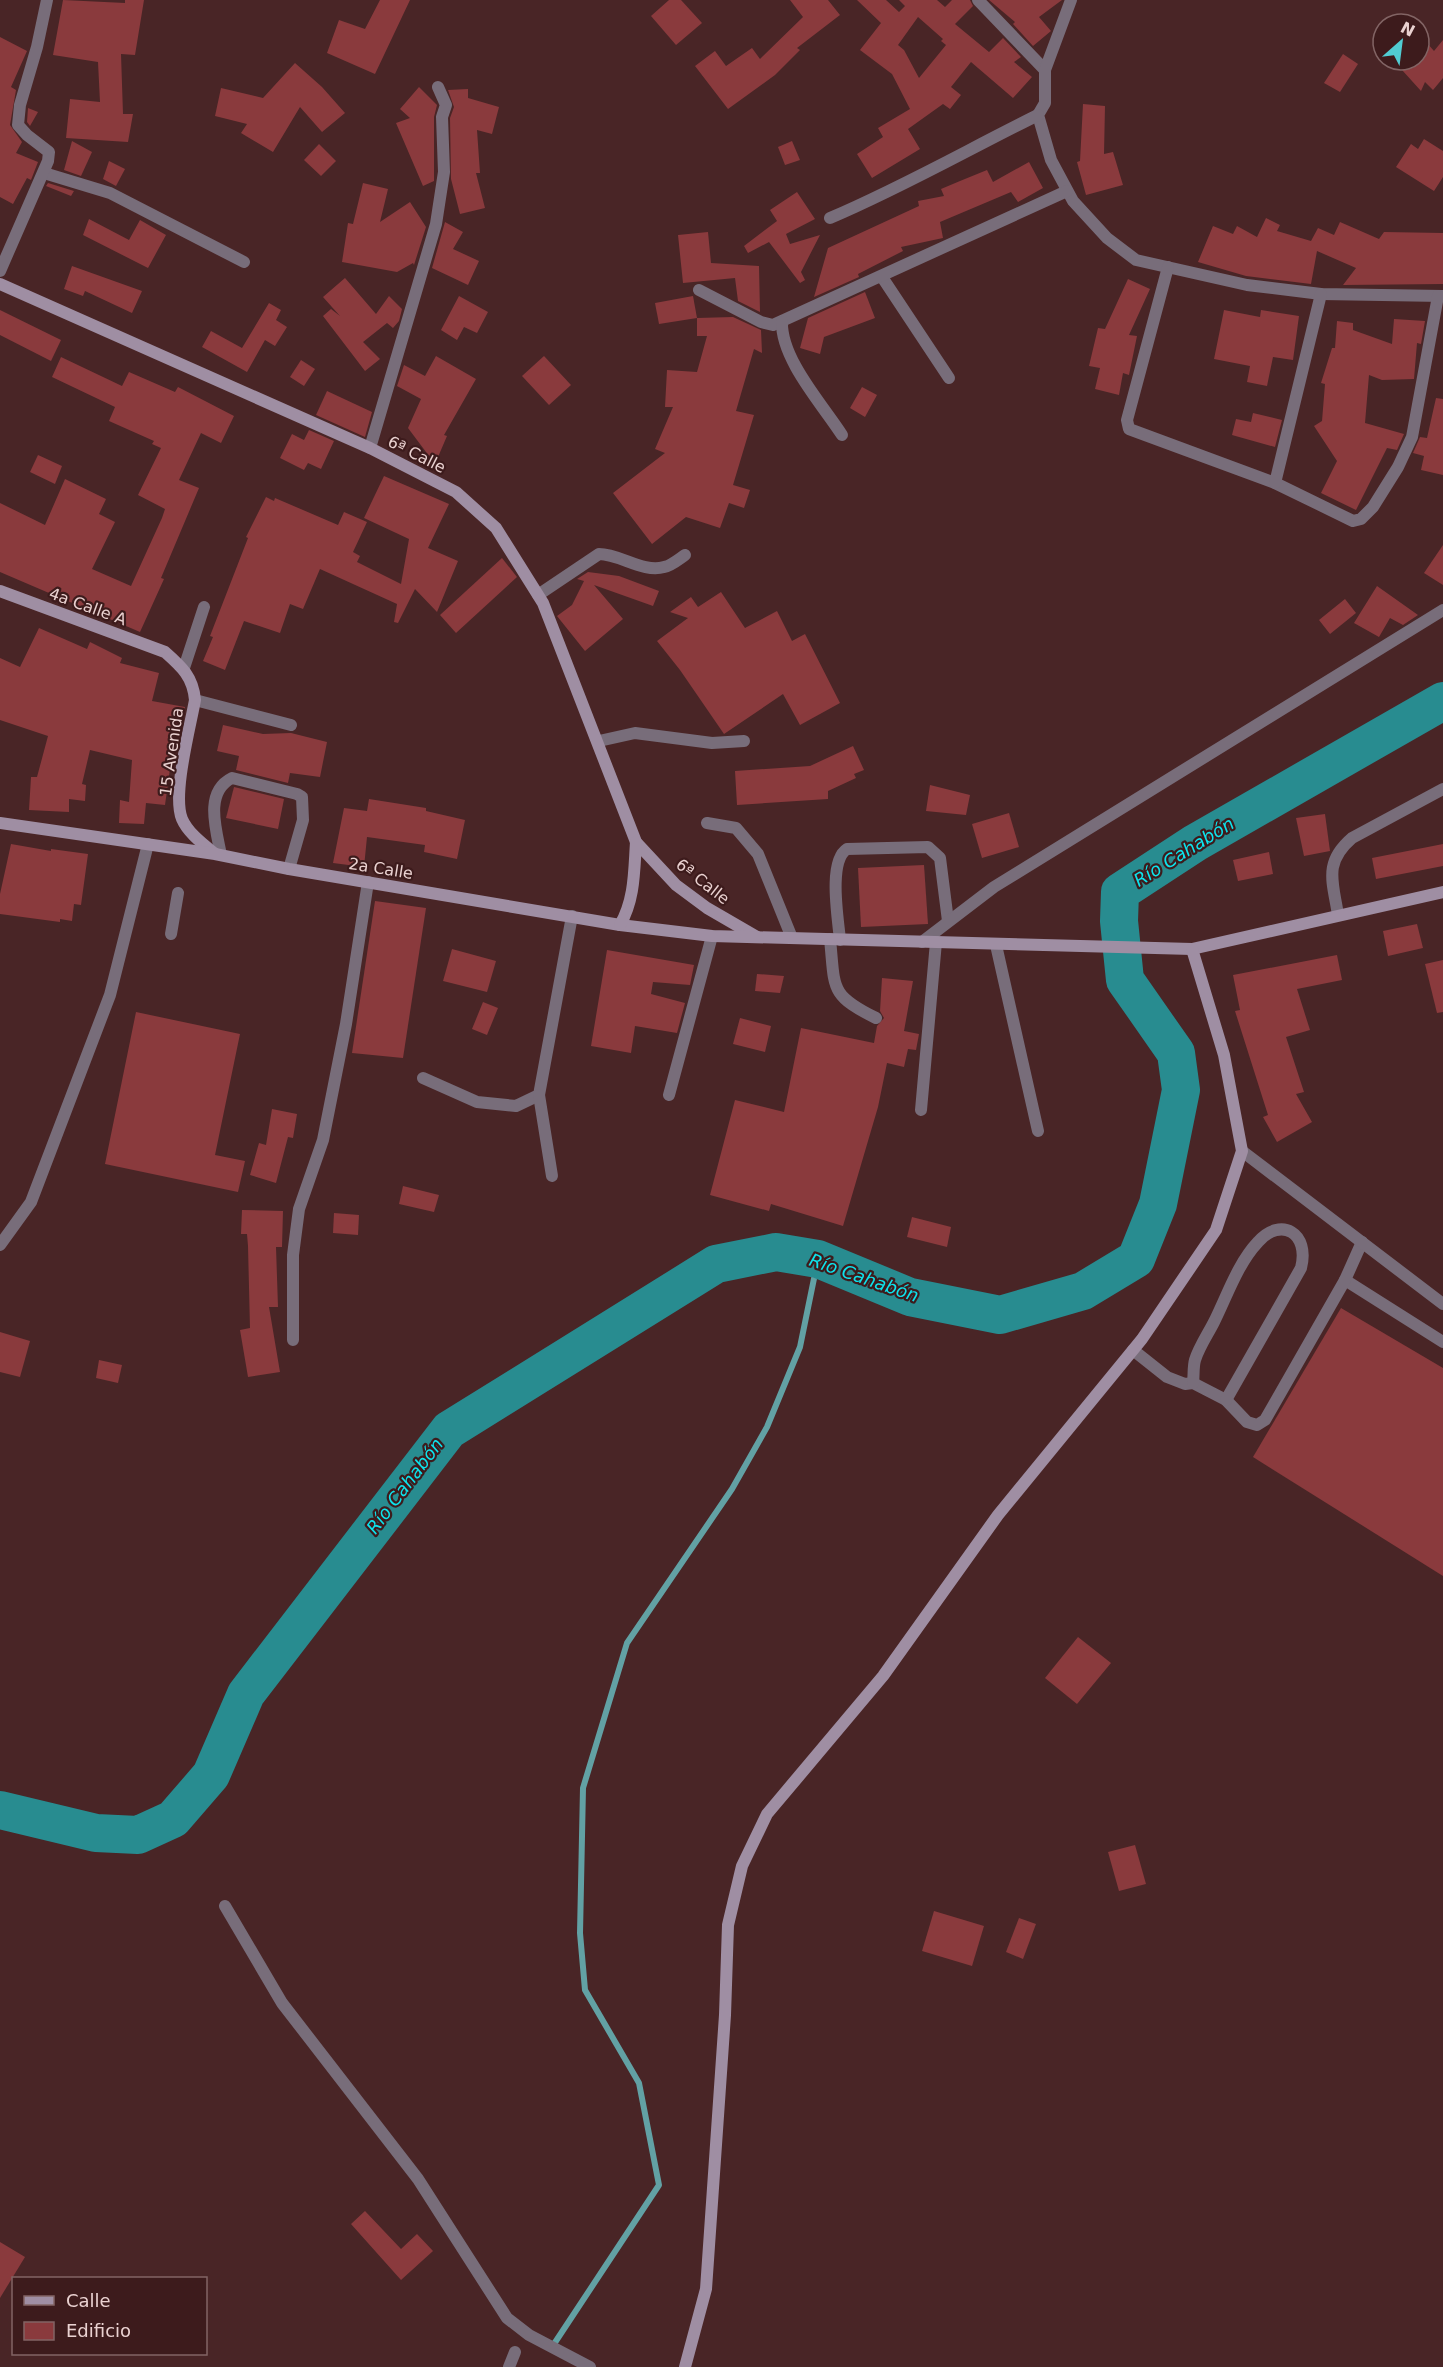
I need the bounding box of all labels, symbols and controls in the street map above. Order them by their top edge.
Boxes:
north arrow [1371,12,1431,72]
text: N [1397,18,1418,41]
street label: 6ª Calle [385,432,449,477]
street label: 4a Calle A [47,584,129,629]
street label: 15 Avenida [156,707,187,798]
water label: Río Cahabón [1130,812,1238,891]
street label: 2a Calle [347,854,414,883]
street label: 6ª Calle [672,855,733,908]
water label: Río Cahabón [807,1249,922,1306]
water label: Río Cahabón [362,1434,447,1538]
legend [12,2277,207,2355]
text: Calle [66,2290,111,2311]
text: Edificio [66,2320,131,2341]

